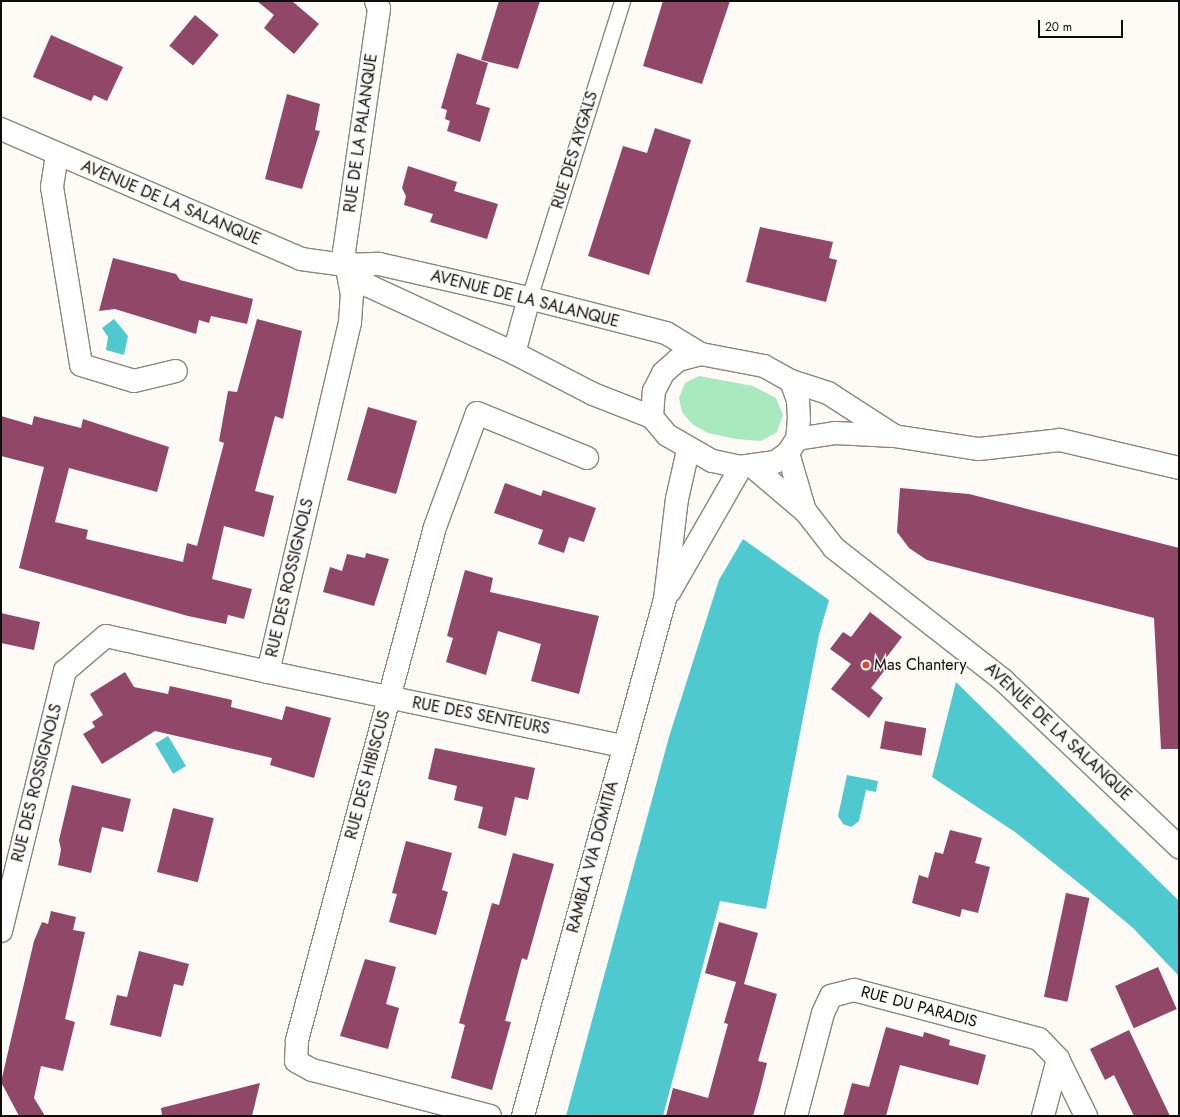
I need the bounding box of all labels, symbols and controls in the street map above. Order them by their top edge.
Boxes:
scale bar [1040,12,1125,38]
text: 20 m [1045,18,1072,36]
street label: RUE DE LA PALANQUE [340,52,382,214]
street label: RUE DES AYGALS [548,89,602,211]
street label: AVENUE DE LA SALANQUE [78,156,264,250]
street label: AVENUE DE LA SALANQUE [429,266,621,332]
street label: RUE DES ROSSIGNOLS [262,497,318,659]
place label: Mas Chantery [874,655,966,675]
street label: AVENUE DE LA SALANQUE [981,659,1135,805]
marker: Mas Chantery [861,660,871,670]
street label: RUE DES SENTEURS [411,693,551,739]
street label: RUE DES ROSSIGNOLS [8,702,66,864]
street label: RUE DES HIBISCUS [342,709,394,841]
street label: RAMBLA VIA DOMITIA [563,779,623,935]
street label: RUE DU PARADIS [859,982,979,1032]

